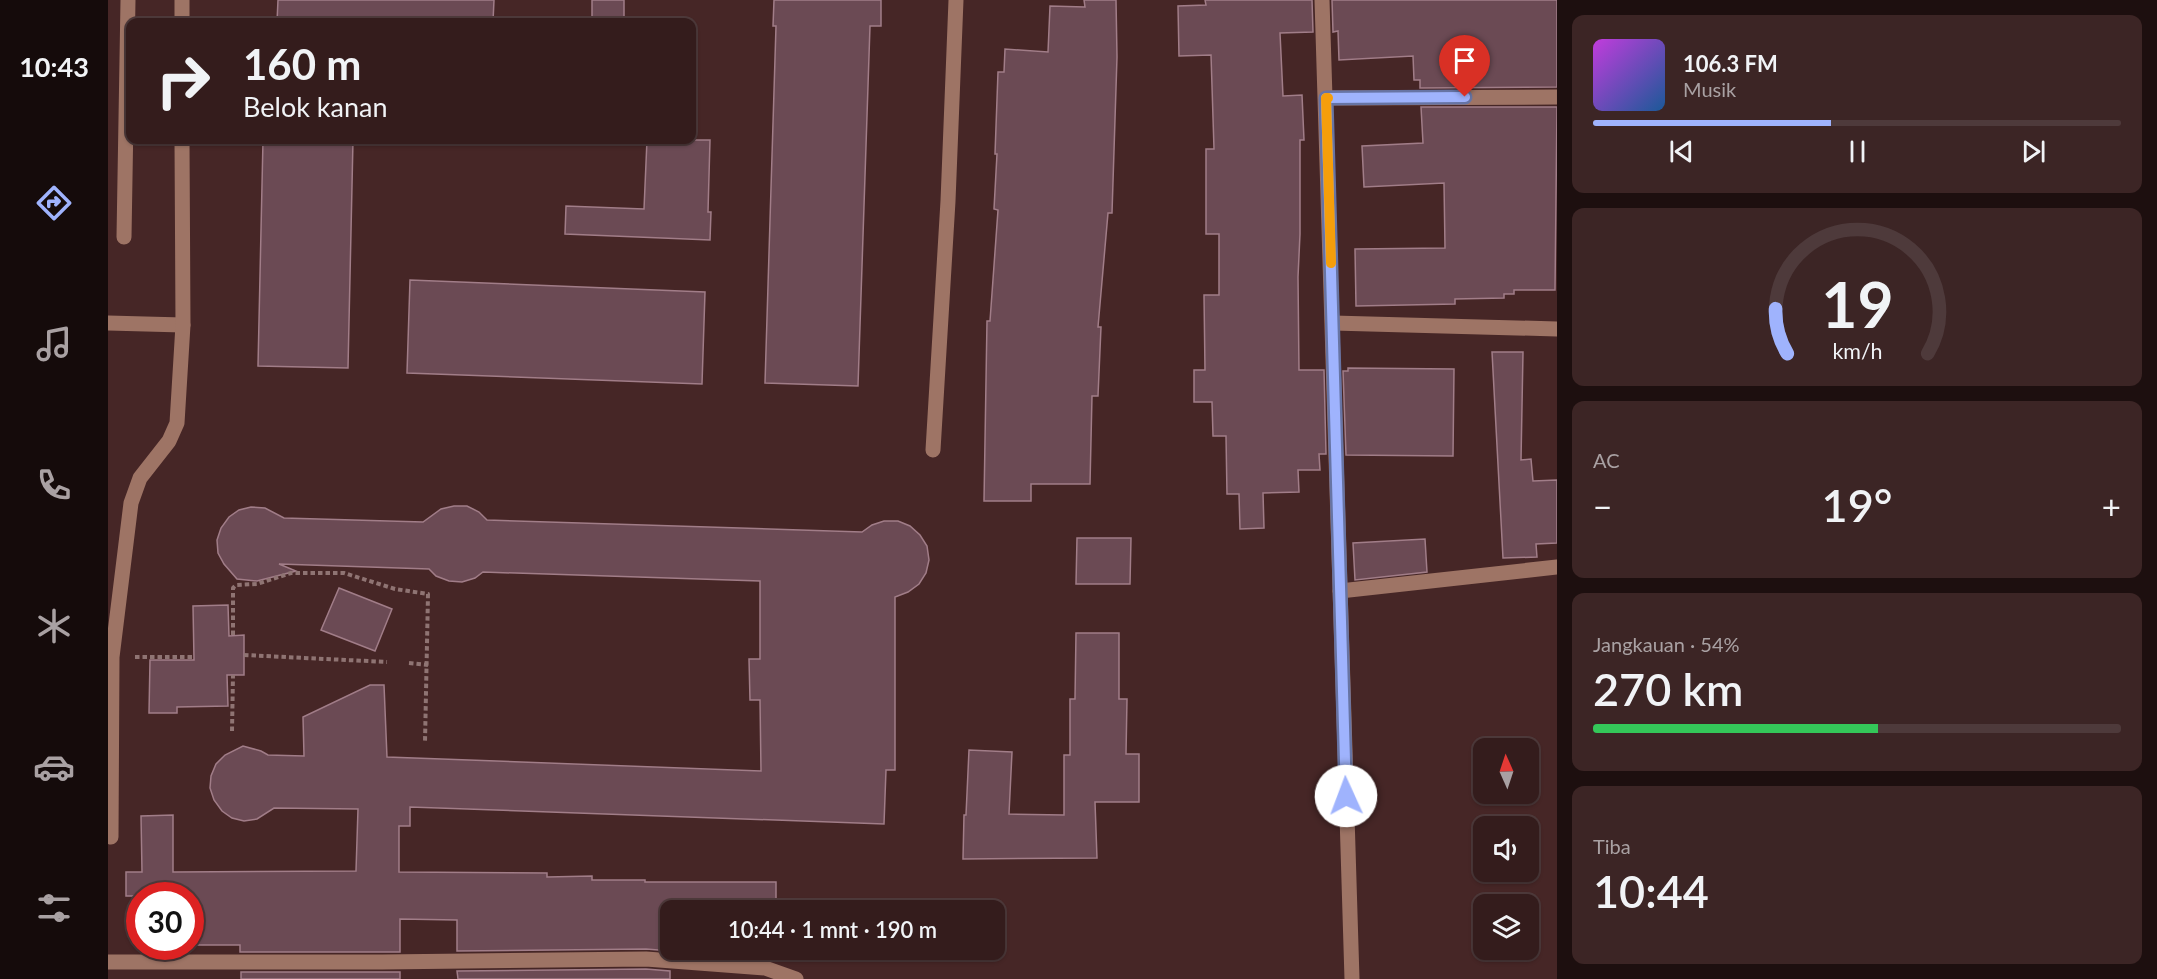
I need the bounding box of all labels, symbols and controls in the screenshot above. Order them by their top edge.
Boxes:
pin [1439,35,1490,97]
text: 160 m [243,39,361,89]
icon: right [144,42,222,120]
icon: arrive [1448,44,1481,77]
text: 10:43 [19,50,89,83]
text: 106.3 FM [1683,50,1778,77]
text: Musik [1683,77,1736,101]
text: Belok kanan [243,90,388,123]
icon: previous [1665,135,1698,168]
icon: pause [1841,135,1874,168]
icon: next [2017,135,2050,168]
icon: directions [33,182,75,224]
text: 19 [1821,266,1893,341]
icon: music [33,323,75,365]
text: km/h [1832,338,1882,364]
text: AC [1593,448,1620,472]
icon: phone [33,464,75,506]
text: 19° [1822,478,1892,532]
text: − [1593,486,1612,526]
text: + [2102,486,2121,526]
icon: climate [33,605,75,647]
text: Jangkauan · 54% [1593,632,1740,656]
text: 270 km [1593,662,1743,716]
north arrow [1473,738,1539,804]
map controls [1473,738,1539,960]
icon: car [33,746,75,788]
position arrow [1314,764,1378,828]
button: sound [1473,816,1539,882]
text: Tiba [1593,834,1631,858]
text: 10:44 [1593,864,1709,918]
speed limit sign: 30 [126,882,204,960]
icon: filters [33,887,75,929]
button: layers [1473,894,1539,960]
text: 10:44 · 1 mnt · 190 m [728,916,937,943]

